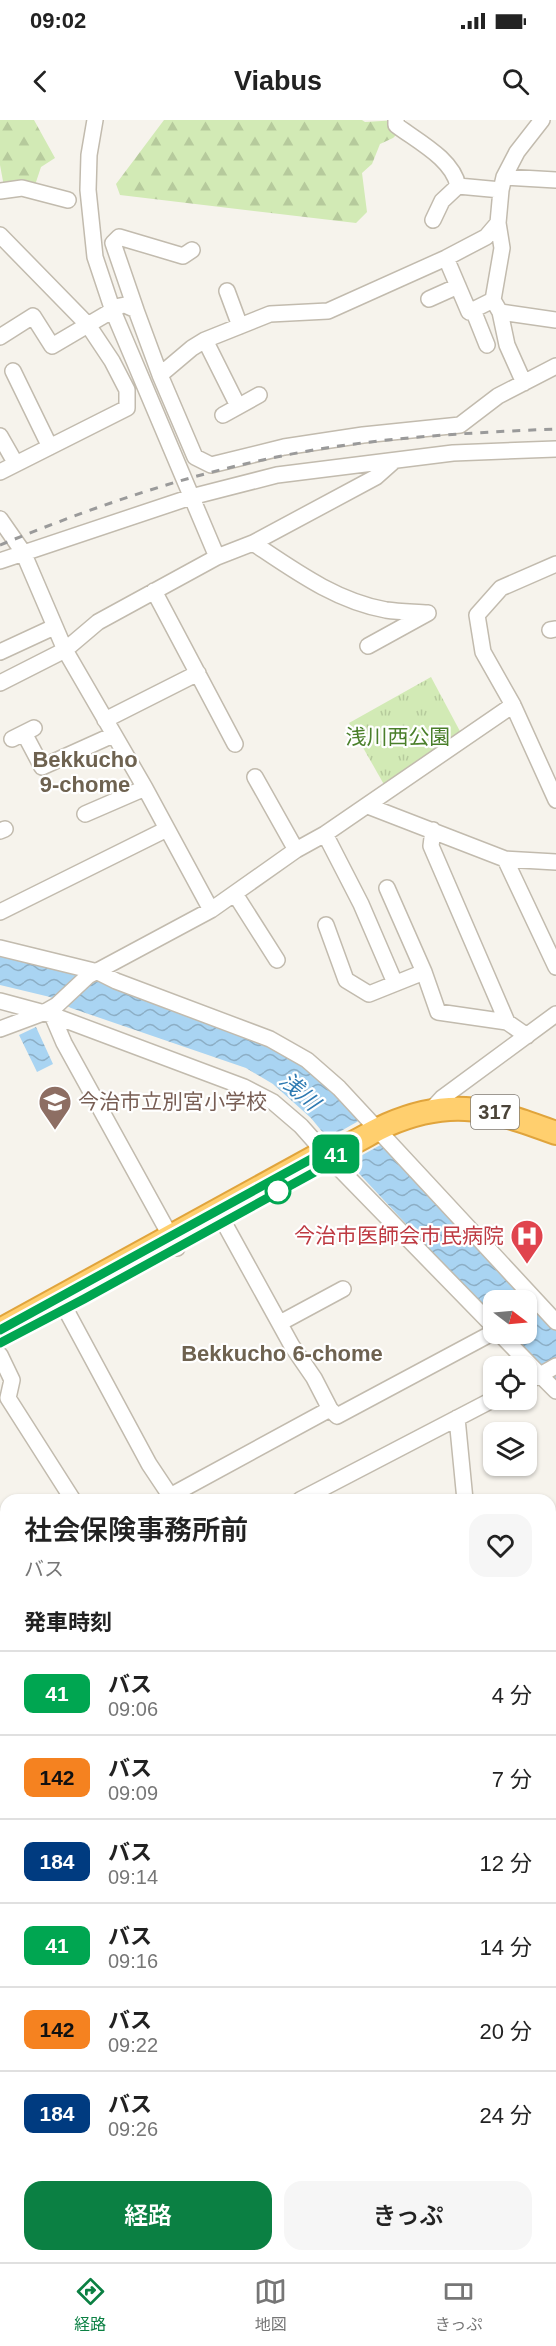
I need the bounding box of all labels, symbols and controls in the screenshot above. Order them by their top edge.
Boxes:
text: 09:02 [30,8,86,33]
icon: back [24,65,57,98]
icon: search [499,65,532,98]
text: Viabus [234,66,322,96]
park label: 浅川西公園 [346,725,451,748]
district label: Bekkucho 9-chome [32,747,138,797]
water label: 浅川 [275,1067,326,1117]
school or university icon: 今治市立別宮小学校 [37,1084,73,1131]
place label: 今治市立別宮小学校 [78,1090,267,1113]
road number: 317 [471,1095,519,1129]
line badge: 41 [309,1134,363,1174]
text: 41 [324,1143,348,1166]
unlabelled marker [265,1178,291,1204]
hospital icon: 今治市医師会市民病院 [509,1218,545,1265]
place label: 今治市医師会市民病院 [294,1224,504,1247]
north arrow [483,1290,537,1344]
map controls [483,1290,537,1476]
district label: Bekkucho 6-chome [181,1341,383,1366]
button: locate [483,1356,537,1410]
button: layers [483,1422,537,1476]
button: heart [469,1514,532,1577]
text: 社会保険事務所前 [24,1515,248,1546]
text: バス [24,1558,64,1580]
text: 発車時刻 [24,1610,112,1635]
text: バス [108,1672,152,1697]
text: 41 [45,1682,69,1705]
text: 4 分 [492,1683,532,1708]
text: 09:06 [108,1698,158,1720]
text: バス [108,1756,152,1781]
text: 142 [39,1766,75,1789]
text: 7 分 [492,1767,532,1792]
text: 09:09 [108,1782,158,1804]
text: バス [108,1840,152,1865]
text: 184 [39,1850,75,1873]
text: 12 分 [479,1851,532,1876]
text: 09:14 [108,1866,158,1888]
text: バス [108,1924,152,1949]
text: 41 [45,1934,69,1957]
text: 14 分 [479,1935,532,1960]
text: 09:16 [108,1950,158,1972]
text: バス [108,2008,152,2033]
text: 142 [39,2018,75,2041]
text: 20 分 [479,2019,532,2044]
text: 09:22 [108,2034,158,2056]
text: バス [108,2092,152,2117]
text: 184 [39,2102,75,2125]
text: 24 分 [479,2103,532,2128]
text: 09:26 [108,2118,158,2140]
button: 経路 [24,2181,272,2250]
button: きっぷ [284,2181,532,2250]
tab: 経路 [74,2275,107,2335]
tab: 地図 [254,2275,287,2335]
tab: きっぷ [435,2275,482,2335]

